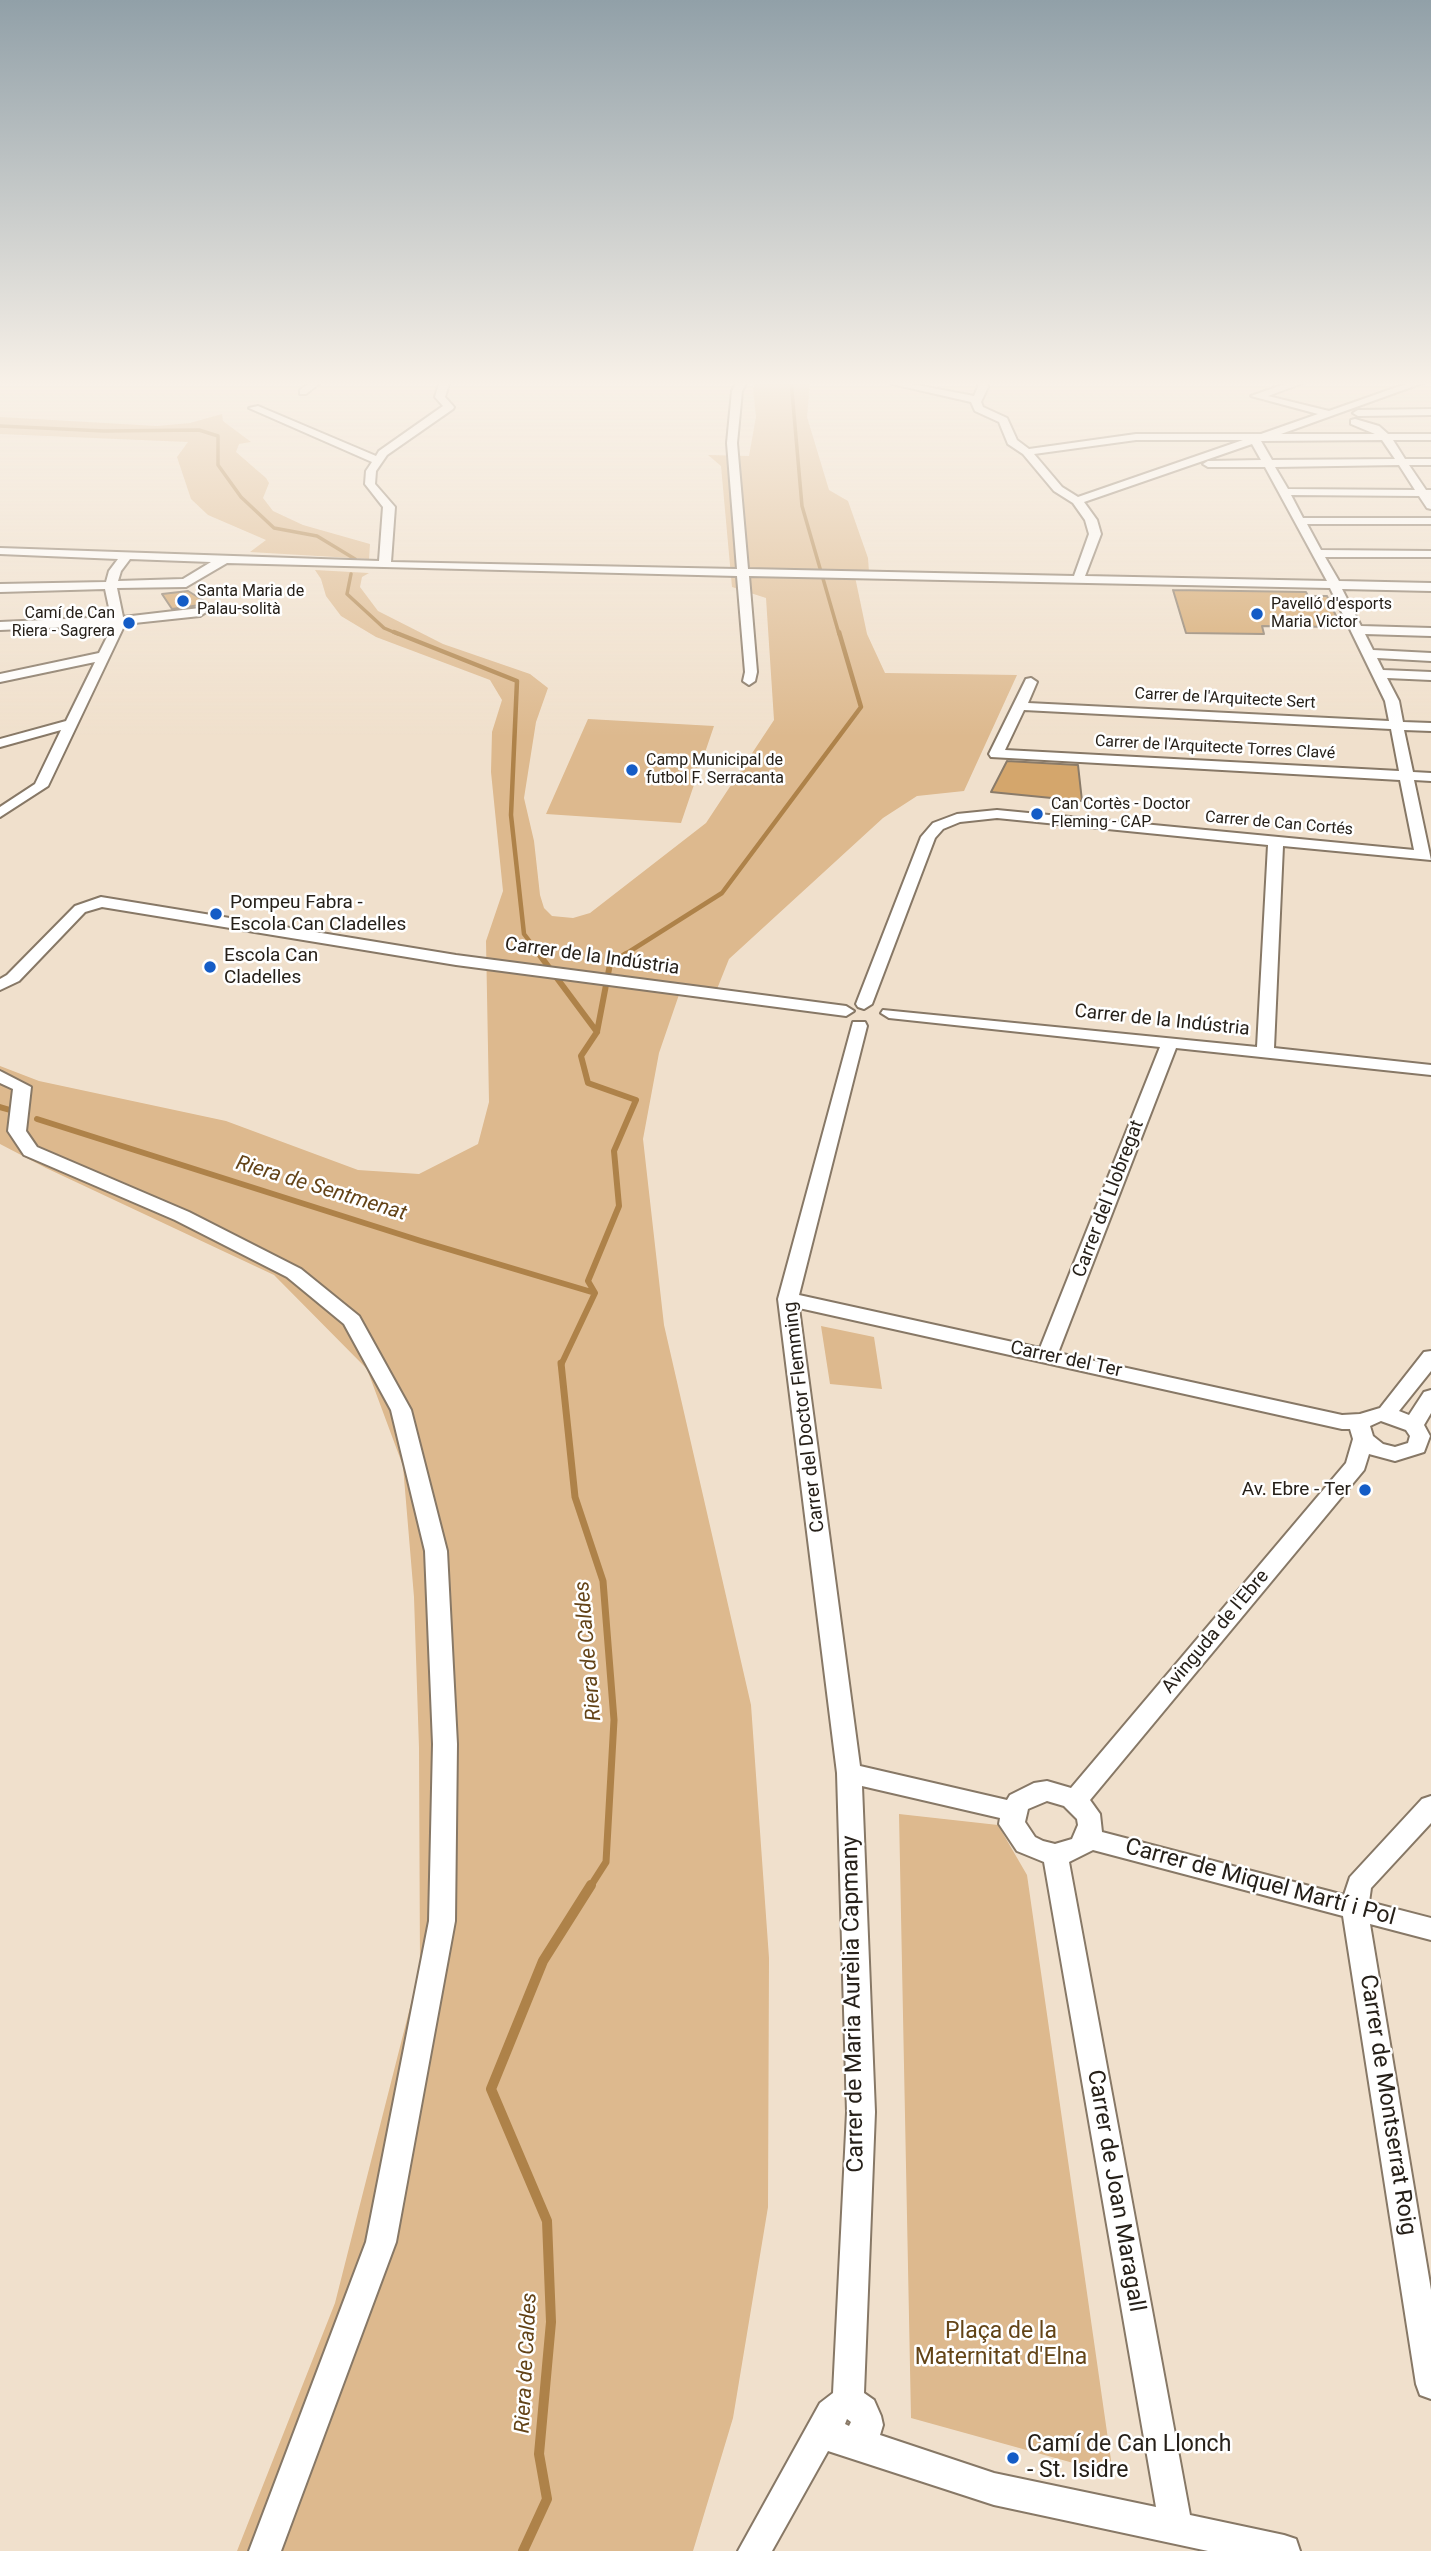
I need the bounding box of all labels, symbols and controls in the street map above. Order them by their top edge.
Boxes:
place label: Santa Maria de Palau-solità [197,582,304,620]
marker: Santa Maria de Palau-solità [175,593,191,609]
place label: Pavelló d'esports Maria Victor [1271,595,1392,633]
place label: Camí de Can Riera - Sagrera [12,604,115,642]
marker: Pavelló d'esports Maria Victor [1249,606,1265,622]
marker: Camí de Can Riera - Sagrera [121,615,137,631]
street label: Carrer de l'Arquitecte Sert [1134,685,1316,713]
street label: Carrer de l'Arquitecte Torres Clavé [1094,732,1336,764]
place label: Camp Municipal de futbol F. Serracanta [646,751,784,789]
marker: Camp Municipal de futbol F. Serracanta [624,762,640,778]
place label: Can Cortès - Doctor Fleming - CAP [1051,795,1190,833]
marker: Can Cortès - Doctor Fleming - CAP [1029,806,1045,822]
street label: Carrer de Can Cortés [1204,808,1354,840]
place label: Pompeu Fabra - Escola Can Cladelles [230,892,406,936]
marker: Pompeu Fabra - Escola Can Cladelles [208,906,224,922]
street label: Carrer de la Indústria [503,933,681,981]
place label: Escola Can Cladelles [224,945,318,989]
marker: Escola Can Cladelles [202,959,218,975]
street label: Carrer de la Indústria [1073,1000,1251,1042]
street label: Carrer del Llobregat [1068,1117,1150,1281]
water label: Riera de Sentmenat [233,1151,409,1227]
street label: Carrer del Doctor Flemming [780,1300,830,1534]
street label: Carrer del Ter [1008,1337,1124,1383]
place label: Av. Ebre - Ter [1242,1479,1351,1501]
marker: Av. Ebre - Ter [1357,1482,1373,1498]
street label: Avinguda de l'Ebre [1158,1566,1274,1698]
water label: Riera de Caldes [570,1580,608,1722]
street label: Carrer de Miquel Martí i Pol [1122,1834,1398,1932]
street label: Carrer de Maria Aurèlia Capmany [837,1835,871,2173]
street label: Carrer de Montserrat Roig [1353,1973,1421,2237]
street label: Carrer de Joan Maragall [1080,2068,1150,2314]
water label: Riera de Caldes [511,2292,543,2434]
park label: Plaça de la Maternitat d'Elna [915,2318,1087,2372]
place label: Camí de Can Llonch - St. Isidre [1027,2431,1231,2485]
marker: Camí de Can Llonch - St. Isidre [1005,2450,1021,2466]

